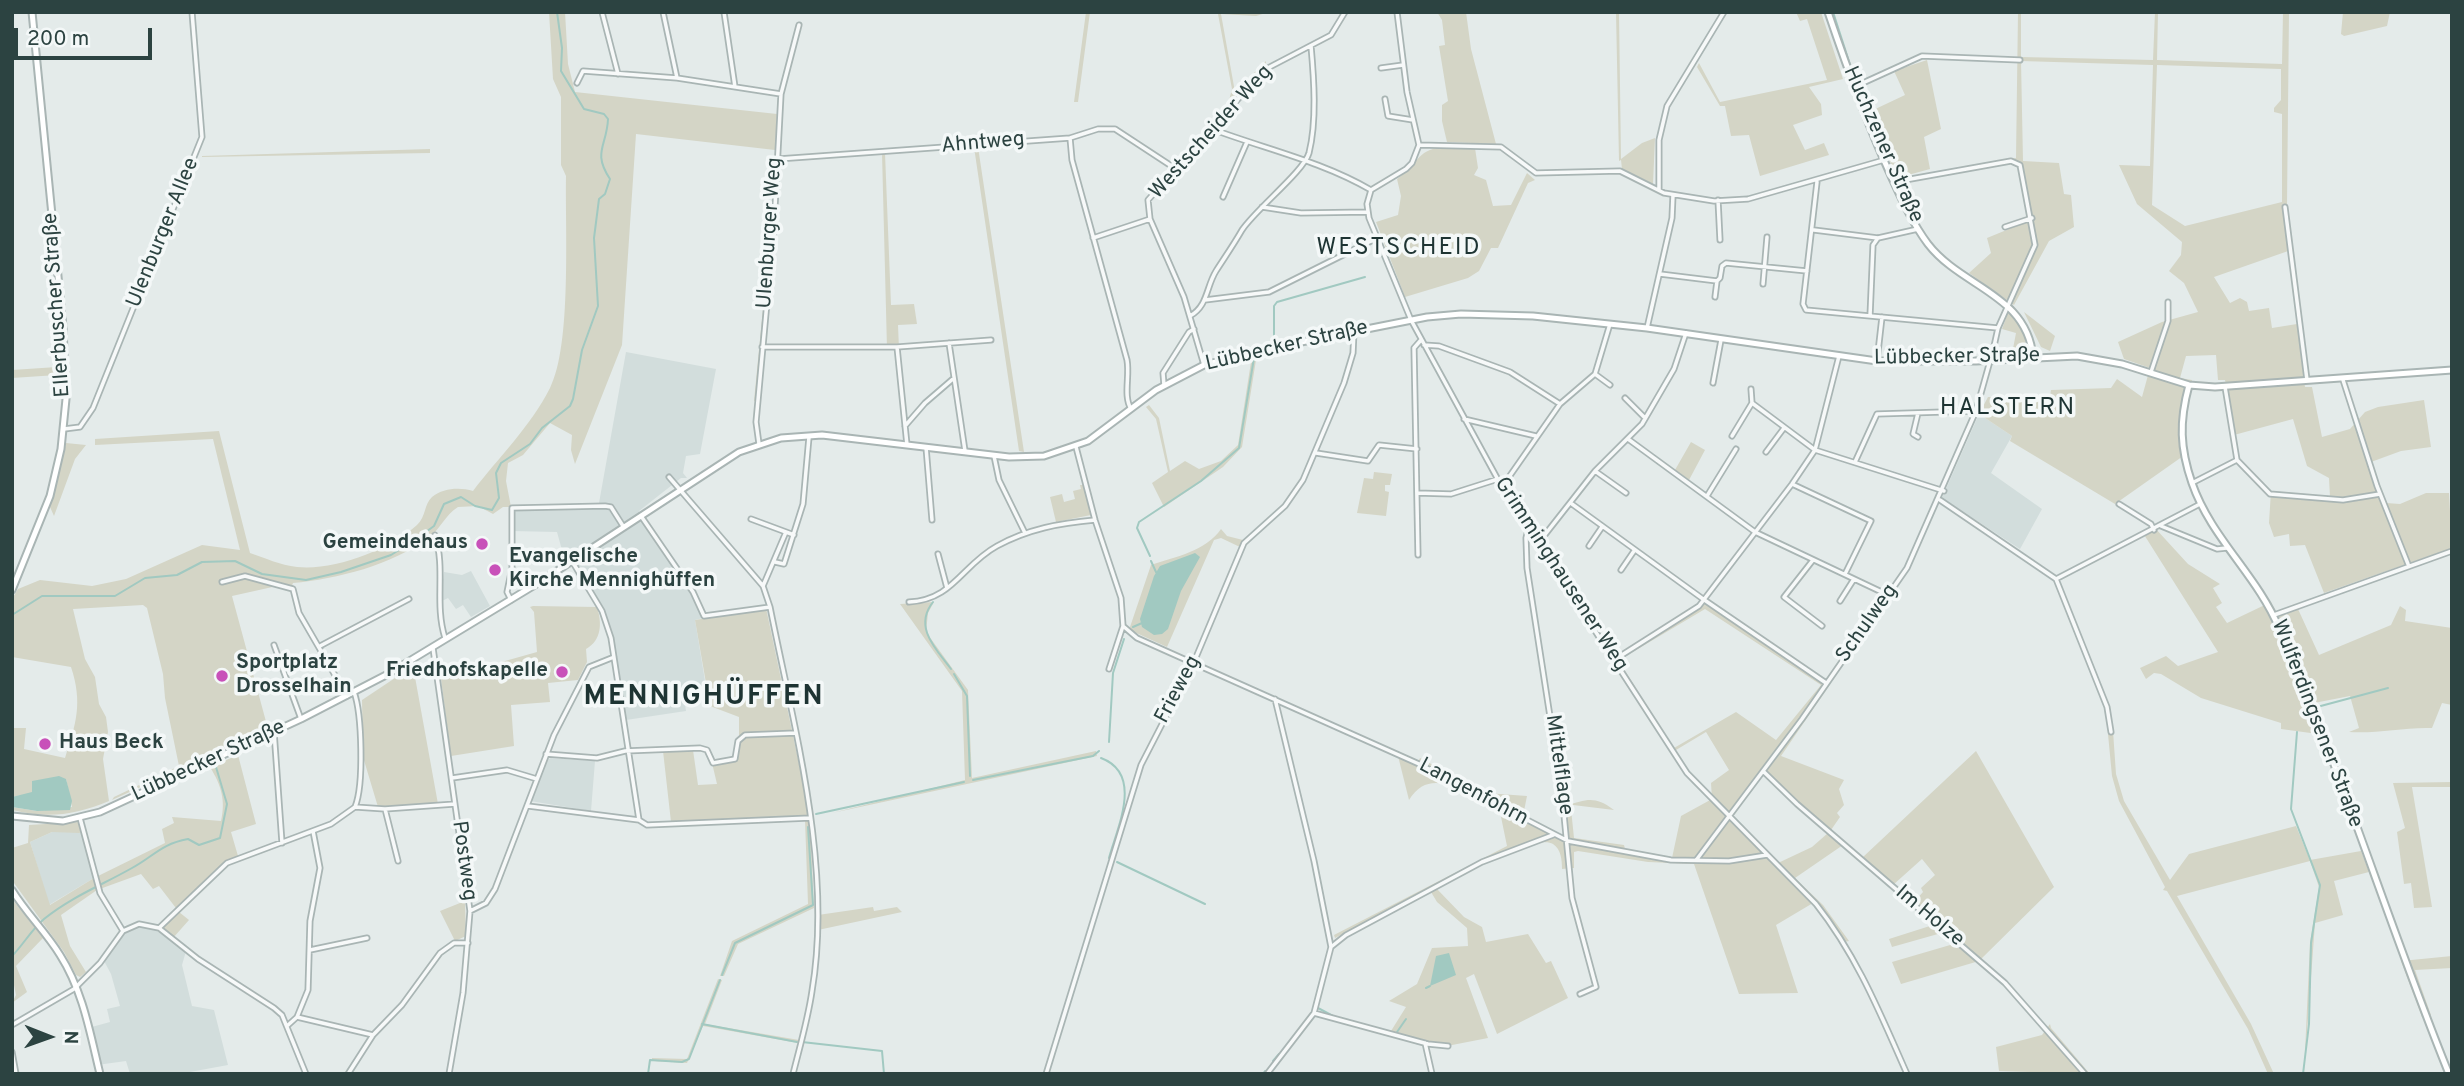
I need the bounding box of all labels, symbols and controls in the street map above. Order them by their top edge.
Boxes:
scale bar [18,14,156,58]
text: 200 m [27,26,89,53]
street label: Westscheider Weg [1145,61,1279,205]
street label: Huchzener Straße [1836,63,1928,227]
street label: Ahntweg [940,128,1026,160]
street label: Ulenburger Allee [122,154,206,312]
street label: Ulenburger Weg [753,156,789,310]
street label: Ellerbuscher Straße [39,212,77,398]
district label: WESTSCHEID [1318,235,1480,263]
street label: Lübbecker Straße [1203,316,1371,378]
street label: Lübbecker Straße [1874,344,2040,372]
district label: HALSTERN [1941,395,2075,423]
street label: Grimminghausener Weg [1488,473,1632,677]
place label: Gemeindehaus [323,531,468,557]
marker: Gemeindehaus [474,536,490,552]
place label: Evangelische Kirche Mennighüffen [509,545,715,595]
marker: Evangelische Kirche Mennighüffen [487,562,503,578]
street label: Schulweg [1832,580,1904,668]
street label: Wulferdingsener Straße [2265,616,2367,832]
place label: Sportplatz Drosselhain [236,651,352,701]
street label: Frieweg [1151,652,1207,728]
place label: Friedhofskapelle [386,659,548,685]
marker: Friedhofskapelle [554,664,570,680]
marker: Sportplatz Drosselhain [214,668,230,684]
district label: MENNIGHÜFFEN [585,681,823,715]
street label: Mittelflage [1538,713,1578,817]
street label: Lübbecker Straße [128,716,290,808]
place label: Haus Beck [59,731,164,757]
marker: Haus Beck [37,736,53,752]
street label: Langenfohrn [1414,754,1532,832]
street label: Postweg [445,819,481,903]
street label: Im Holze [1889,881,1969,953]
north arrow [14,1002,84,1072]
text: N [58,1030,82,1044]

